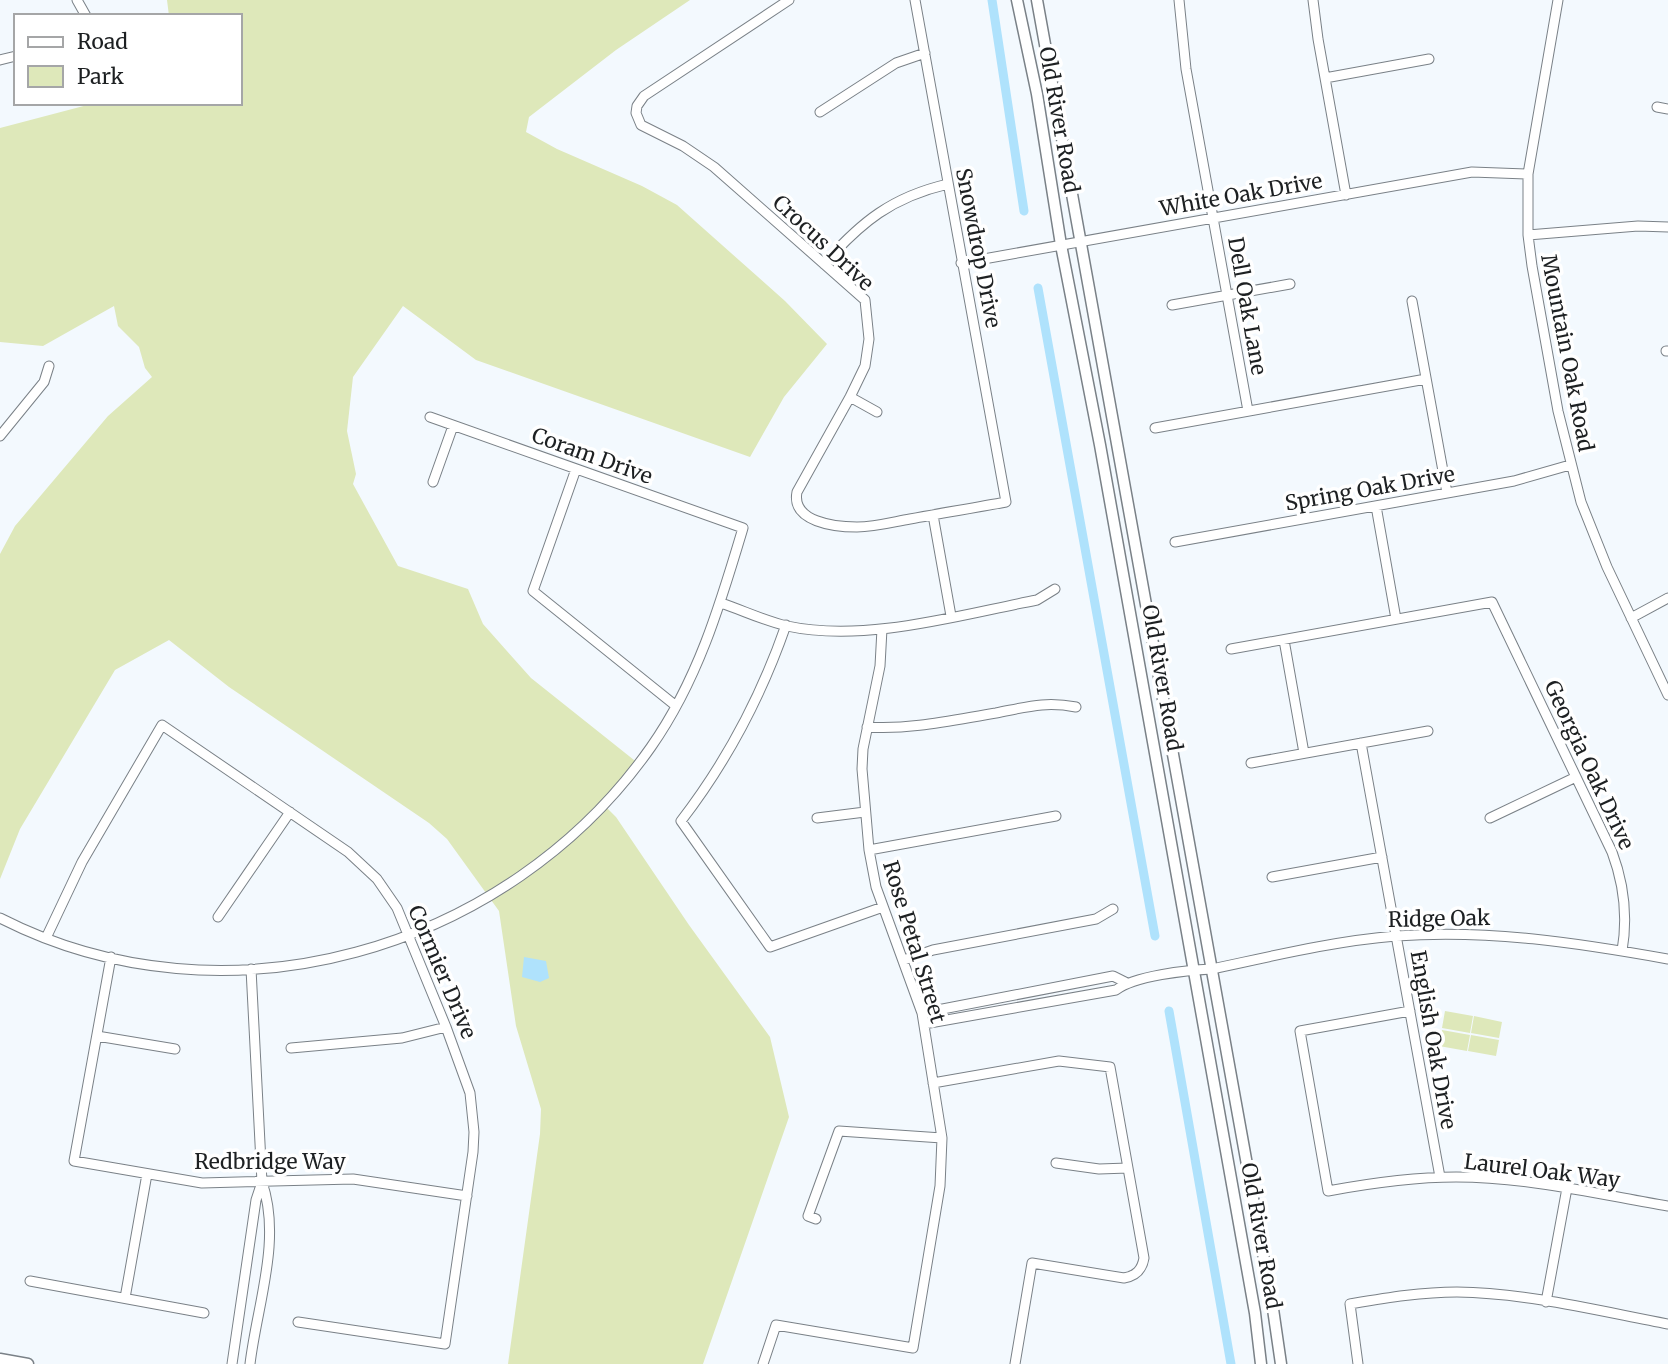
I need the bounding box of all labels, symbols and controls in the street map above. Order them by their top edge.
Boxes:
legend [14,14,242,105]
text: Road [77,28,128,55]
street label: Old River Road [1033,45,1086,196]
text: Park [77,63,124,90]
street label: Snowdrop Drive [950,166,1007,330]
street label: White Oak Drive [1156,167,1324,222]
street label: Crocus Drive [767,189,880,296]
street label: Dell Oak Lane [1222,235,1273,377]
street label: Mountain Oak Road [1535,252,1600,454]
street label: Coram Drive [528,421,656,490]
street label: Spring Oak Drive [1283,460,1457,517]
street label: Old River Road [1136,603,1189,754]
street label: Georgia Oak Drive [1538,676,1640,854]
street label: Rose Petal Street [877,857,952,1026]
street label: Cormier Drive [402,901,483,1043]
street label: Ridge Oak [1388,904,1491,933]
street label: English Oak Drive [1404,948,1463,1131]
street label: Redbridge Way [194,1148,346,1175]
street label: Laurel Oak Way [1463,1148,1622,1194]
street label: Old River Road [1235,1161,1288,1312]

